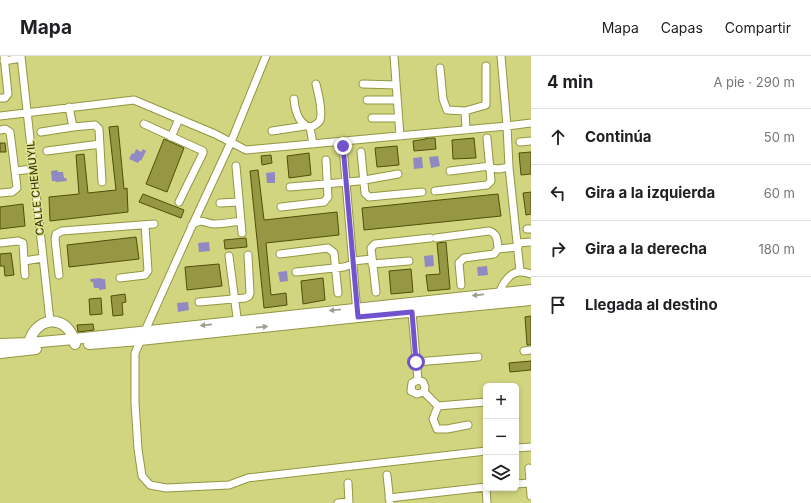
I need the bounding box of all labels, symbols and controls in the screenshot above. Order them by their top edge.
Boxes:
text: Mapa [20,16,72,39]
text: Mapa [602,19,639,36]
text: Capas [661,19,703,36]
text: Compartir [725,19,791,36]
text: 4 min [547,72,593,92]
text: A pie · 290 m [713,74,795,90]
icon: ahead [547,126,569,148]
text: Continúa [585,127,652,146]
text: 50 m [764,129,795,145]
route end [334,137,352,155]
street label: CALLE CHEMUYIL [23,140,47,236]
icon: left [547,182,569,204]
text: Gira a la izquierda [585,183,715,202]
text: 60 m [764,185,795,201]
icon: right [547,238,569,260]
text: Gira a la derecha [585,239,707,258]
text: 180 m [758,241,795,257]
one-way arrow [472,292,484,298]
icon: arrive [547,294,569,316]
text: Llegada al destino [585,295,718,314]
one-way arrow [329,307,341,313]
one-way arrow [200,321,212,328]
one-way arrow [256,324,268,330]
route start [407,353,425,371]
map controls [483,383,519,491]
button: + [483,383,519,419]
button: − [483,419,519,455]
button: layers [483,455,519,491]

